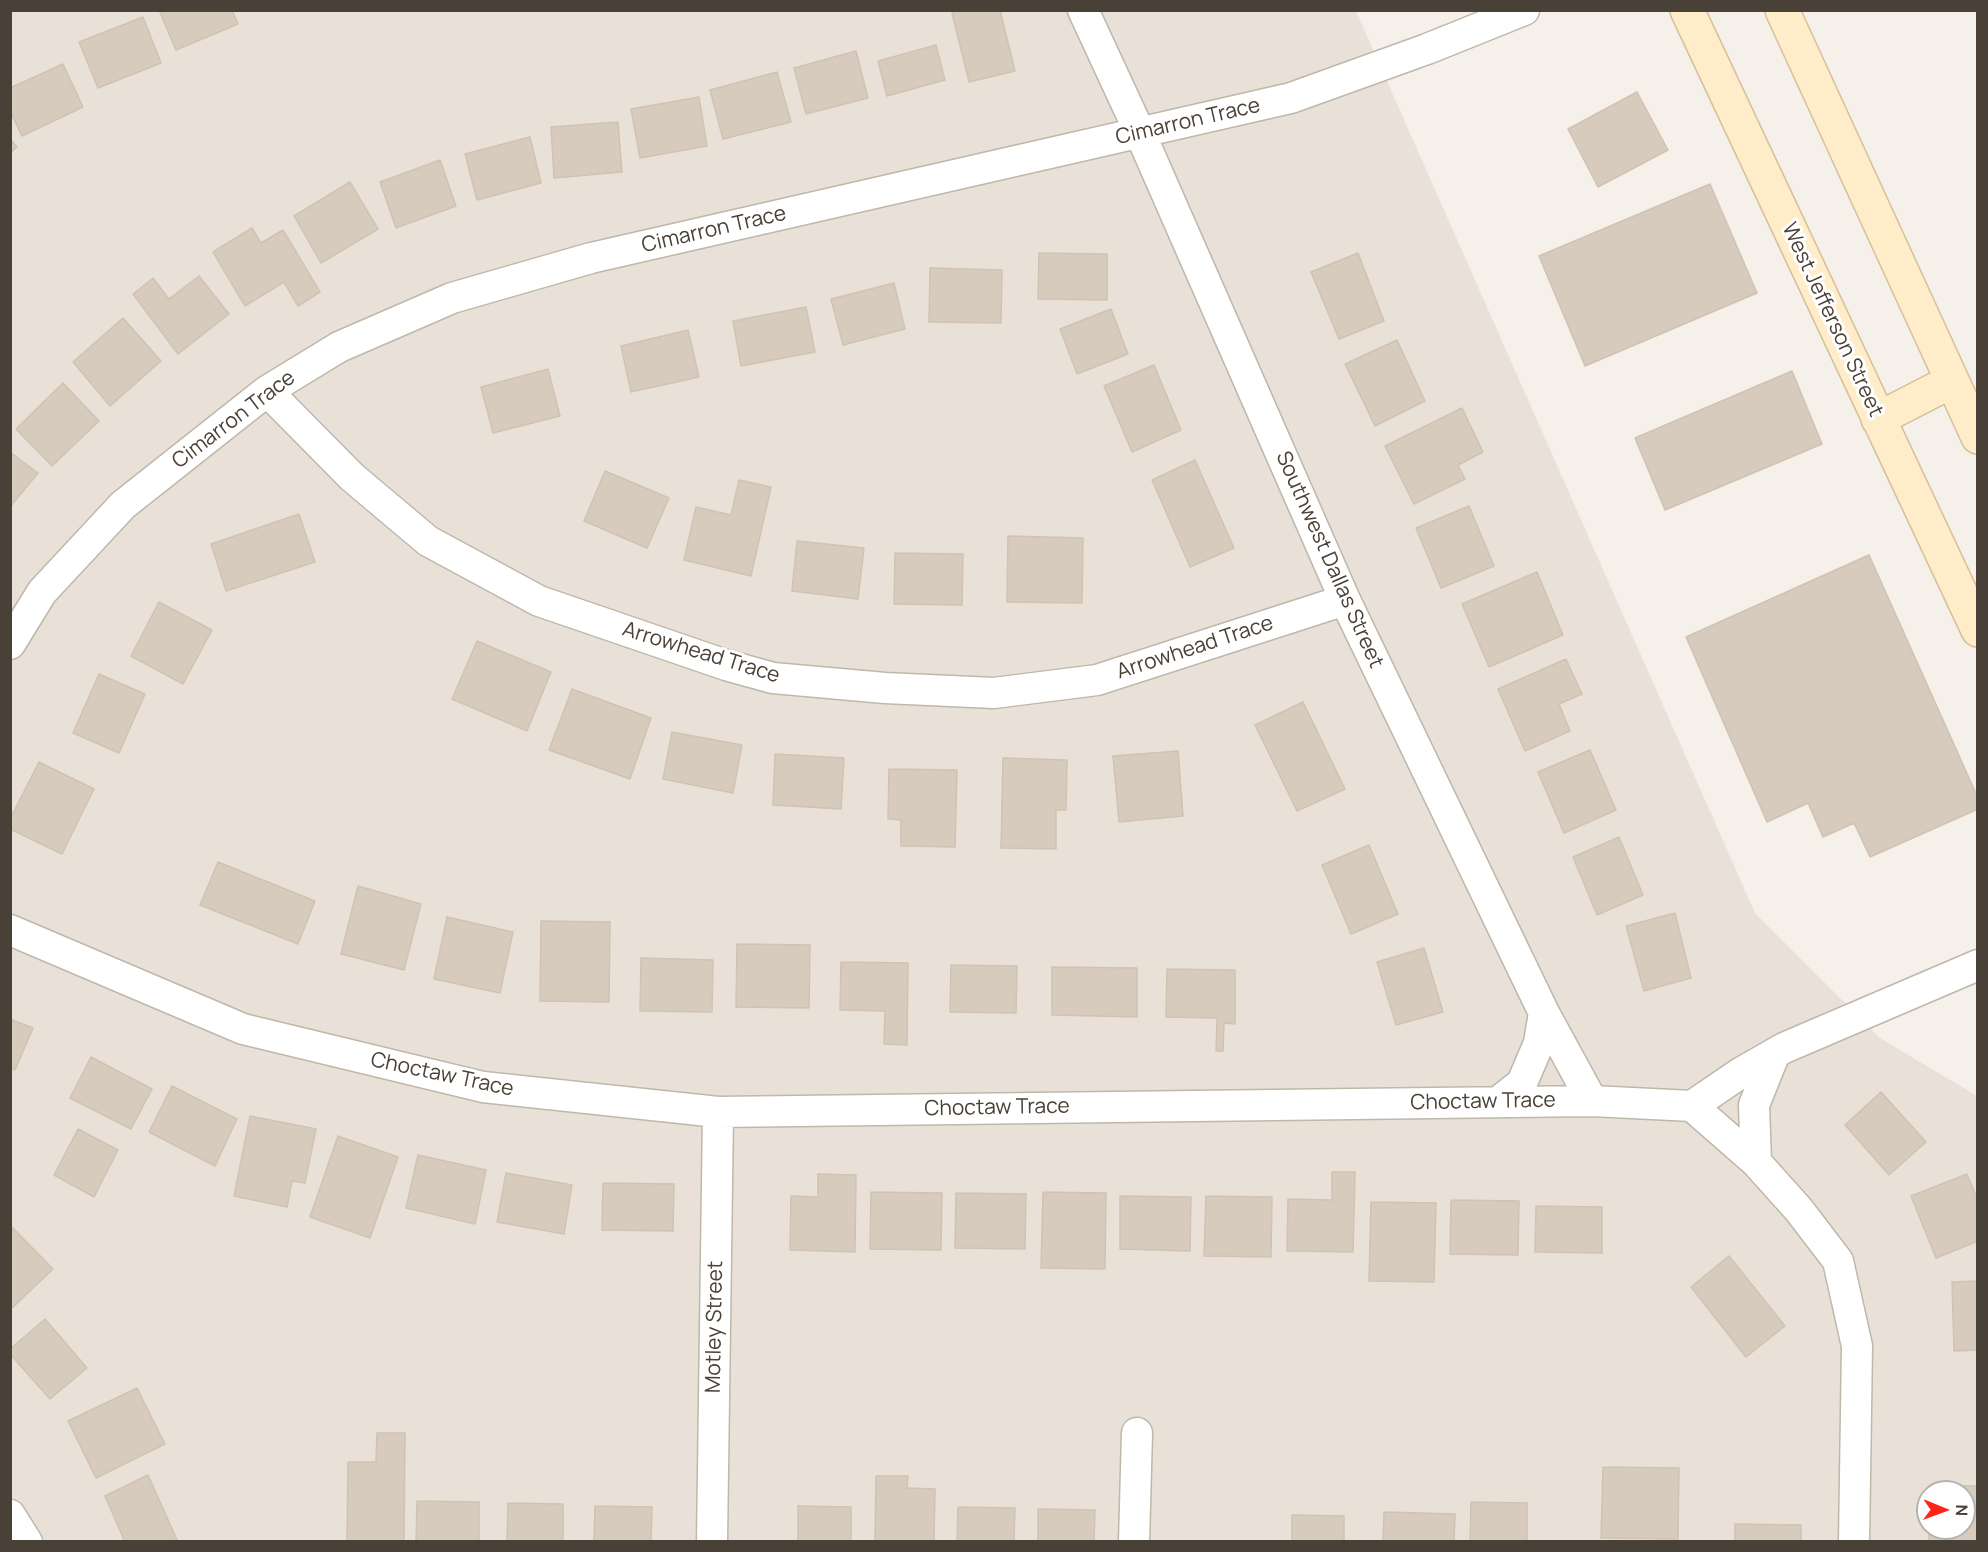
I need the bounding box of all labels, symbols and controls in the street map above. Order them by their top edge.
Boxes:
street label: Cimarron Trace [1113,93,1263,151]
street label: Cimarron Trace [639,201,789,259]
street label: West Jefferson Street [1776,219,1888,421]
street label: Cimarron Trace [168,366,300,474]
street label: Southwest Dallas Street [1270,448,1388,672]
street label: Arrowhead Trace [1114,611,1276,685]
street label: Arrowhead Trace [619,617,783,689]
street label: Choctaw Trace [368,1048,516,1102]
street label: Choctaw Trace [1410,1088,1556,1116]
street label: Choctaw Trace [924,1094,1070,1122]
street label: Motley Street [701,1261,729,1393]
north arrow [1916,1480,1976,1540]
text: N [1951,1504,1973,1516]

